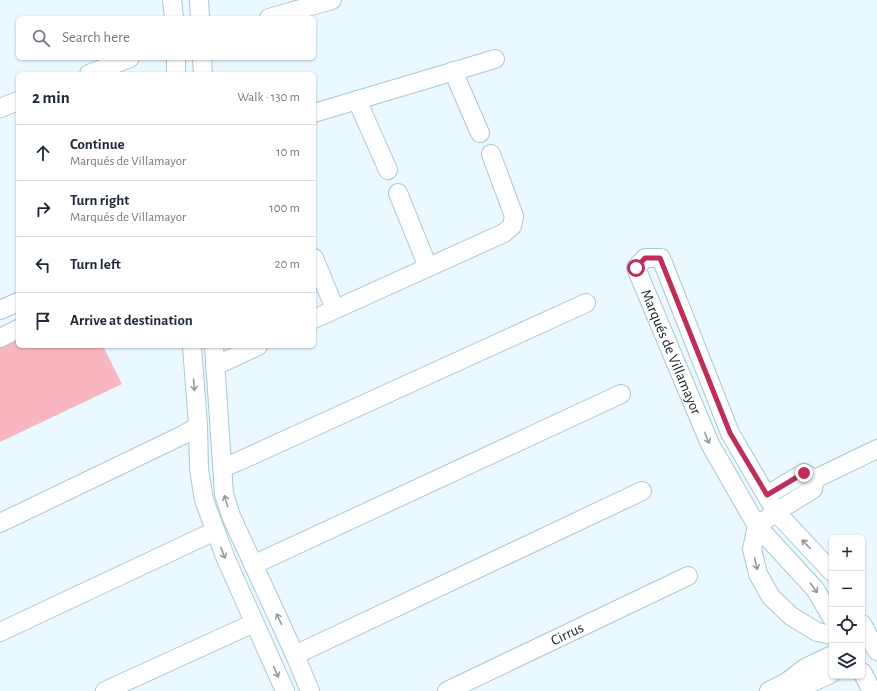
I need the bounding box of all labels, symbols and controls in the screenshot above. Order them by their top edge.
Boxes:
search box [16,16,316,60]
icon: search [30,27,52,49]
text: Search here [62,30,130,45]
text: 2 min [32,89,70,106]
text: Walk · 130 m [237,91,300,104]
text: Continue [70,137,125,152]
icon: ahead [32,142,54,164]
text: 10 m [276,146,300,159]
text: Marqués de Villamayor [70,155,186,168]
text: Turn right [70,193,129,208]
icon: right [32,198,54,220]
text: 100 m [269,202,300,215]
text: Marqués de Villamayor [70,211,186,224]
icon: left [32,254,54,276]
text: Turn left [70,257,121,272]
text: 20 m [275,258,300,271]
route start [627,259,645,277]
street label: Marqués de Villamayor [638,287,704,417]
icon: arrive [32,310,54,332]
text: Arrive at destination [70,313,193,328]
one-way arrow [191,378,198,391]
one-way arrow [704,431,711,443]
route end [795,464,813,482]
one-way arrow [222,494,229,507]
map controls [829,535,865,679]
button: + [829,535,865,571]
one-way arrow [801,539,810,549]
one-way arrow [220,546,228,558]
one-way arrow [753,558,761,571]
button: − [829,571,865,607]
one-way arrow [810,583,818,594]
button: locate [829,607,865,643]
one-way arrow [275,614,282,626]
street label: Cirrus [548,620,586,648]
button: layers [829,643,865,679]
one-way arrow [273,665,280,677]

